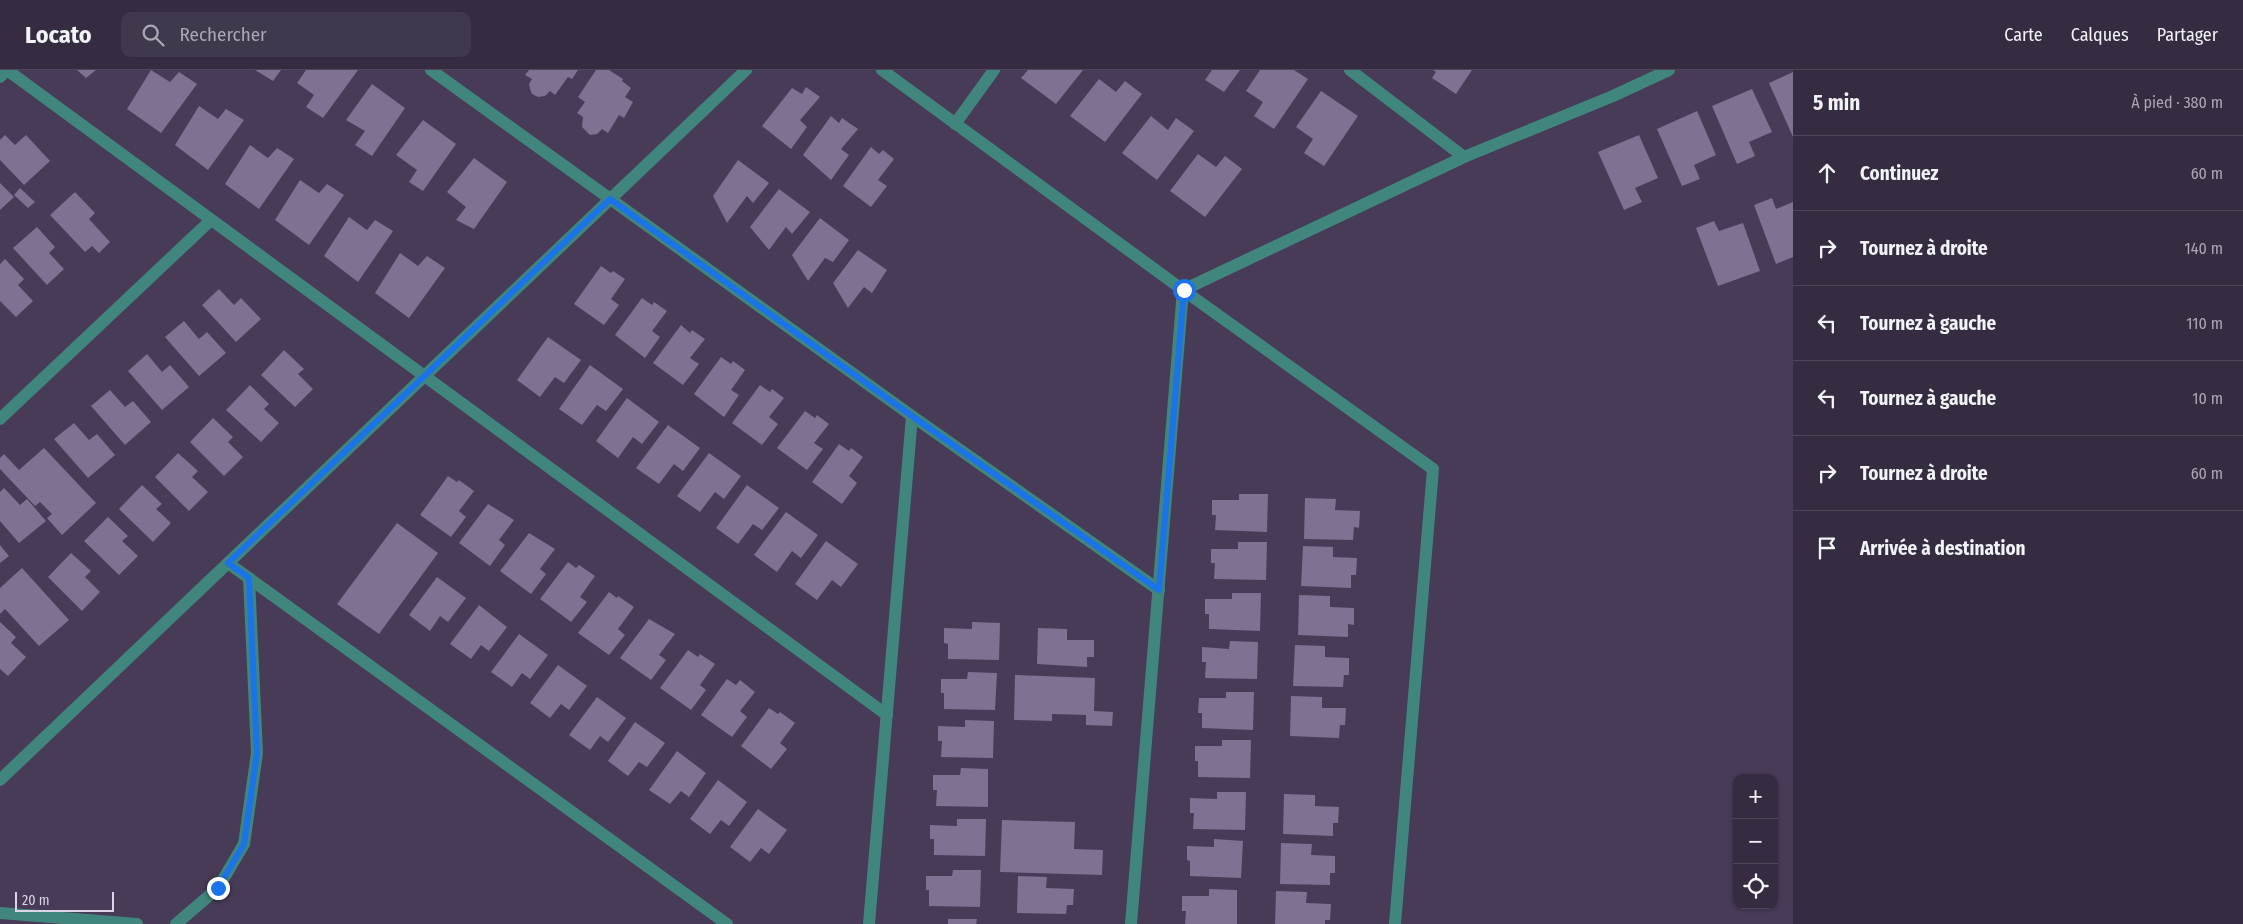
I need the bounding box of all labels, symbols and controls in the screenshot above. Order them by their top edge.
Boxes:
search box [121,12,471,57]
text: Locato [25,21,91,49]
icon: search [139,21,167,49]
text: Rechercher [179,23,267,46]
text: Carte [2004,24,2043,46]
text: Calques [2071,24,2129,46]
text: Partager [2157,24,2218,46]
text: 5 min [1813,90,1860,116]
text: À pied · 380 m [2131,93,2223,112]
icon: ahead [1813,159,1841,187]
text: Continuez [1860,162,1939,185]
text: 60 m [2191,164,2223,183]
icon: right [1813,234,1841,262]
text: Tournez à droite [1860,237,1988,260]
text: 140 m [2185,239,2223,258]
route start [1173,279,1196,302]
icon: left [1813,309,1841,337]
text: Tournez à gauche [1860,312,1996,335]
text: 110 m [2186,314,2223,333]
icon: left [1813,384,1841,412]
text: Tournez à gauche [1860,387,1996,410]
text: 10 m [2192,389,2223,408]
icon: right [1813,459,1841,487]
text: Tournez à droite [1860,462,1988,485]
text: 60 m [2191,464,2223,483]
icon: arrive [1813,534,1841,562]
text: Arrivée à destination [1860,537,2026,560]
map controls [1733,774,1778,909]
button: + [1733,774,1778,819]
button: − [1733,819,1778,864]
button: locate [1733,864,1778,909]
route end [207,877,230,900]
scale bar [15,889,114,912]
text: 20 m [22,892,50,909]

